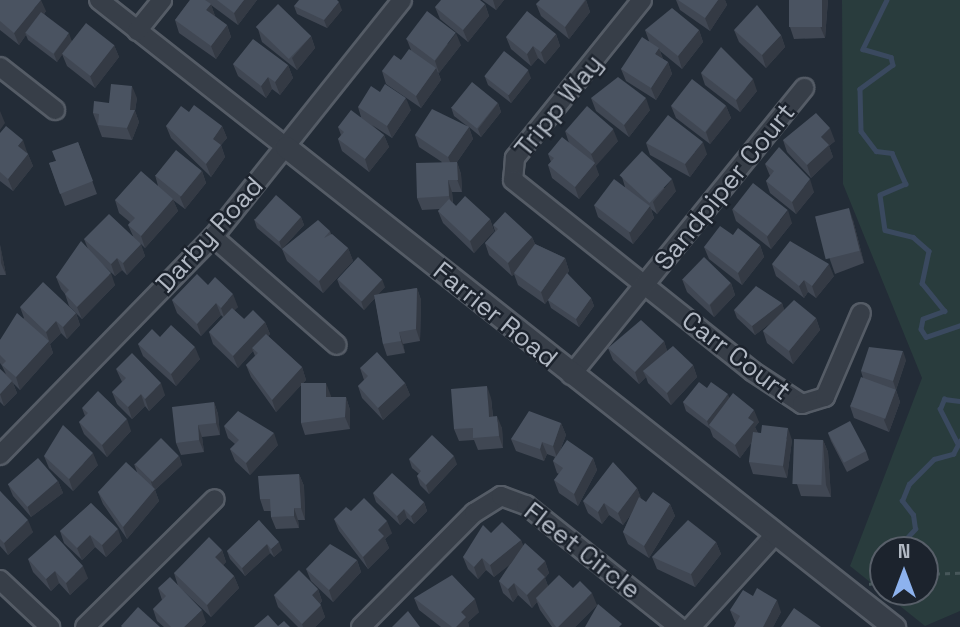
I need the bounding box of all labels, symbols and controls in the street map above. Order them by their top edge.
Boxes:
street label: Tripp Way [508,49,610,163]
street label: Sandpiper Court [648,97,802,277]
street label: Darby Road [150,171,270,299]
street label: Farrier Road [427,256,563,374]
street label: Carr Court [675,305,797,407]
street label: Fleet Circle [518,496,646,606]
north arrow [869,536,939,606]
text: N [898,539,910,564]

